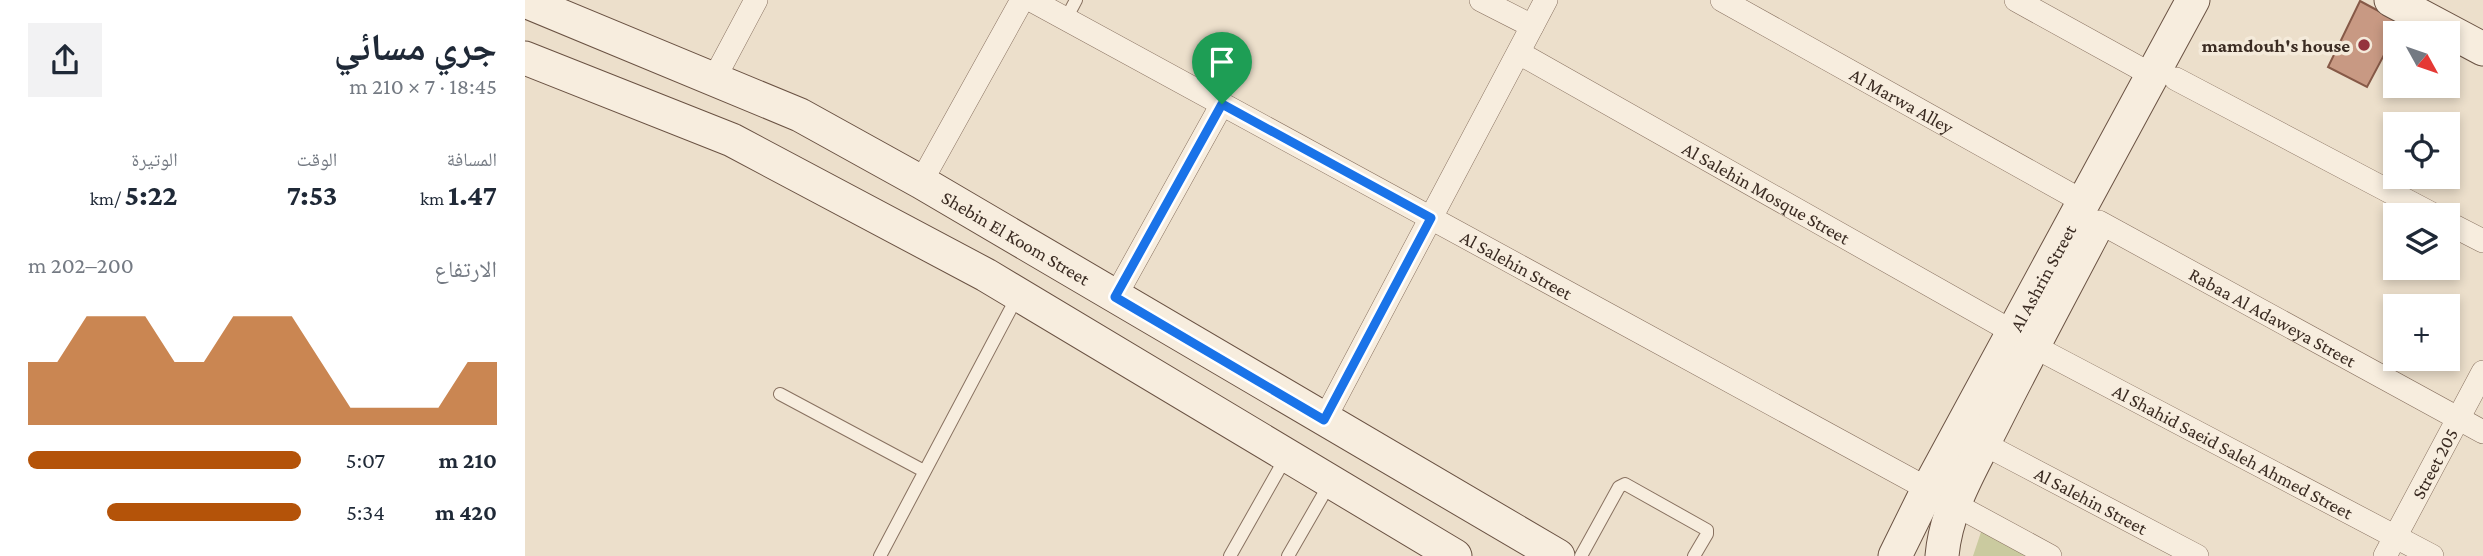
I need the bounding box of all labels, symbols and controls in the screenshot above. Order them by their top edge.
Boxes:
north arrow [2383,21,2461,98]
map controls [2383,21,2460,371]
button: share [28,23,102,97]
text: جري مسائي [334,26,497,68]
pin [1192,32,1252,104]
place label: mamdouh's house [2202,35,2350,56]
marker: mamdouh's house [2356,37,2372,53]
icon: arrive [1203,43,1241,81]
street label: Al Marwa Alley [1847,63,1957,138]
text: 18:45 · 7 × 210 m [349,73,497,99]
button: locate [2383,112,2460,189]
street label: Al Salehin Mosque Street [1679,137,1854,248]
text: الوتيرة [131,149,178,170]
text: الوقت [296,149,337,170]
text: المسافة [447,149,497,170]
text: 5:22 [124,178,178,211]
text: 7:53 [286,178,337,211]
text: 1.47 [448,178,497,211]
street label: Shebin El Koom Street [938,186,1094,290]
text: /km [90,188,124,209]
text: km [420,188,448,209]
button: layers [2383,203,2460,280]
street label: Al Ashrin Street [2005,220,2080,335]
street label: Al Salehin Street [1457,226,1577,304]
text: 200–202 m [28,252,134,278]
text: الارتفاع [434,256,497,282]
street label: Rabaa Al Adaweya Street [2186,263,2360,371]
button: + [2383,294,2460,371]
street label: Al Shahid Saeid Saleh Ahmed Street [2109,379,2357,523]
street label: Street 205 [2407,424,2462,502]
text: 5:07 [346,447,385,473]
text: 210 m [439,447,497,473]
street label: Al Salehin Street [2031,462,2151,539]
text: 5:34 [346,499,385,525]
text: 420 m [435,499,497,525]

